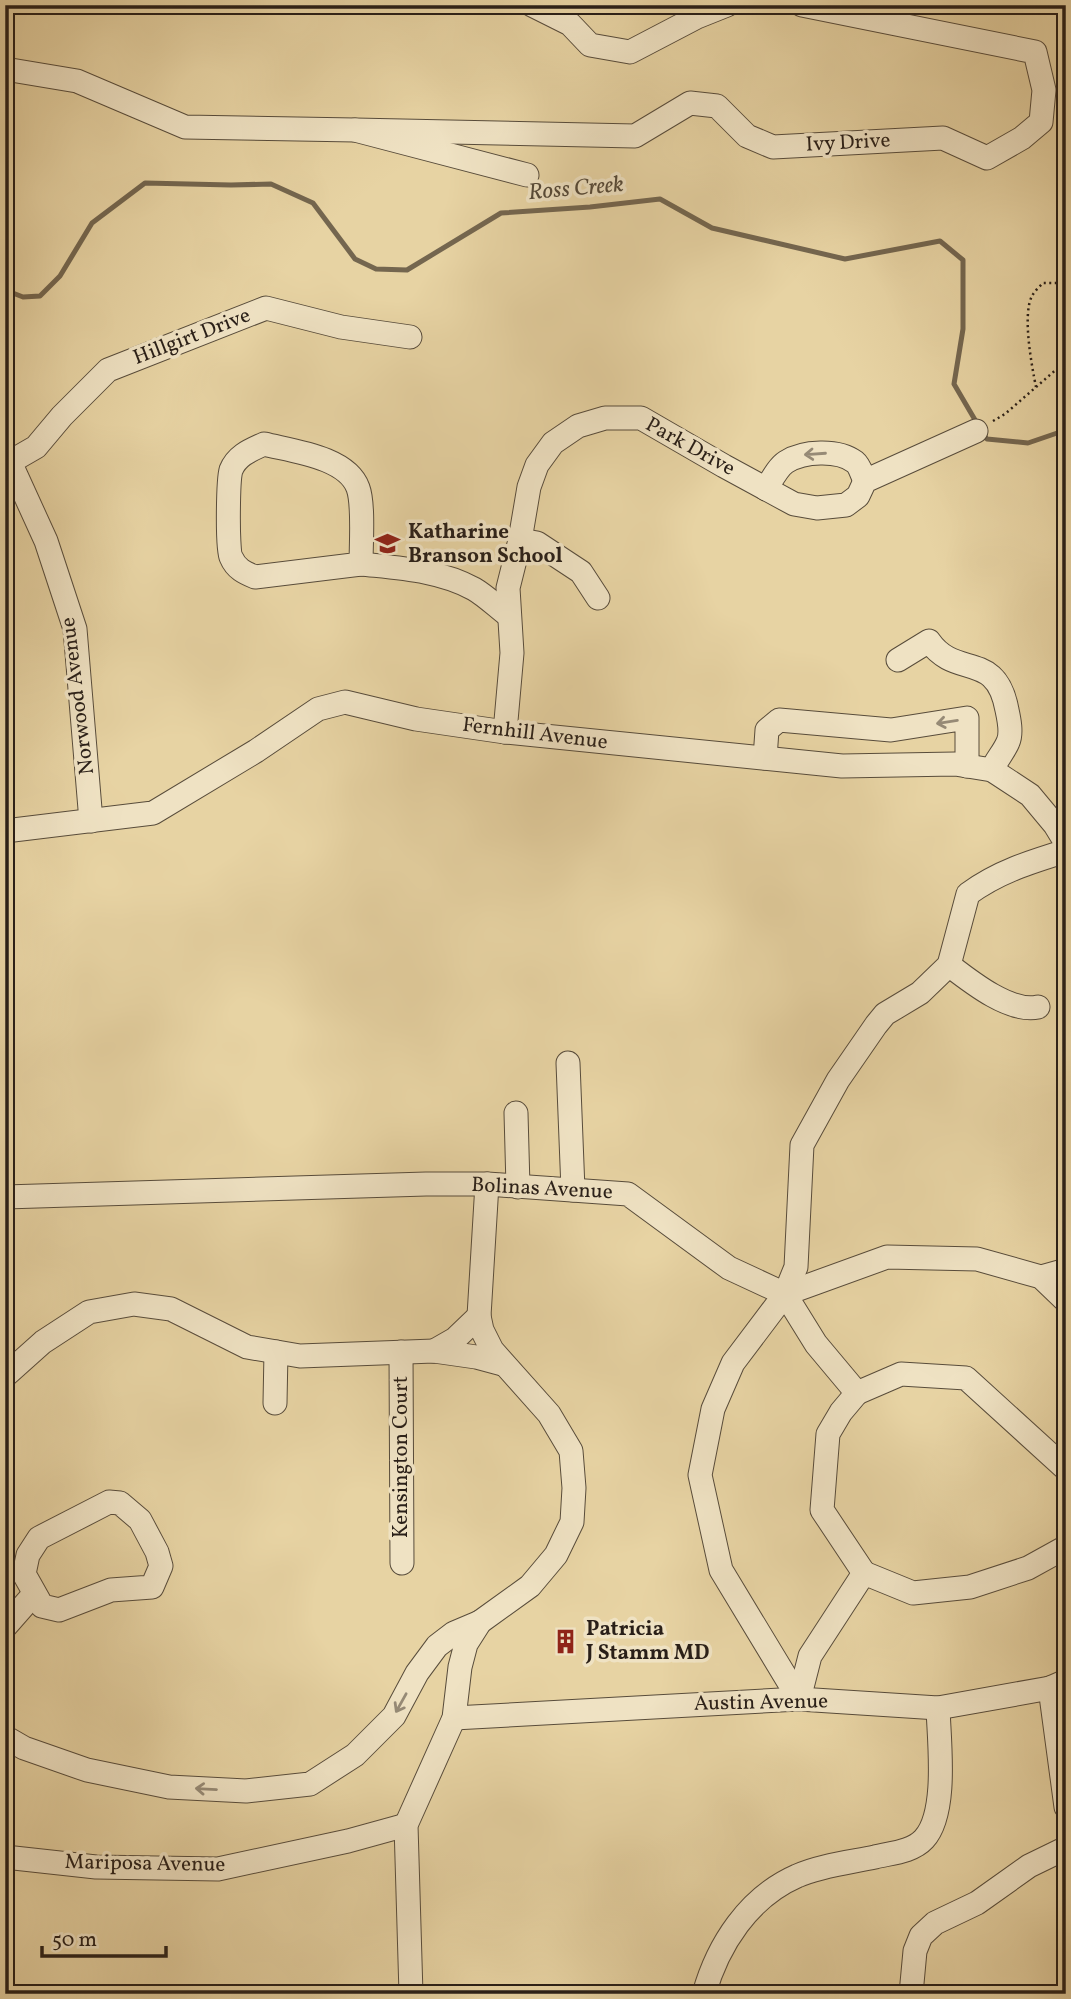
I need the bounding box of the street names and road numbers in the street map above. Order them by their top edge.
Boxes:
street label: Ivy Drive [805,126,891,160]
street label: Hillgirt Drive [129,301,255,373]
street label: Park Drive [640,410,740,484]
street label: Norwood Avenue [54,615,102,777]
street label: Fernhill Avenue [461,711,609,757]
street label: Bolinas Avenue [471,1171,613,1207]
street label: Kensington Court [387,1376,416,1538]
street label: Austin Avenue [694,1687,828,1719]
street label: Mariposa Avenue [64,1848,226,1880]

